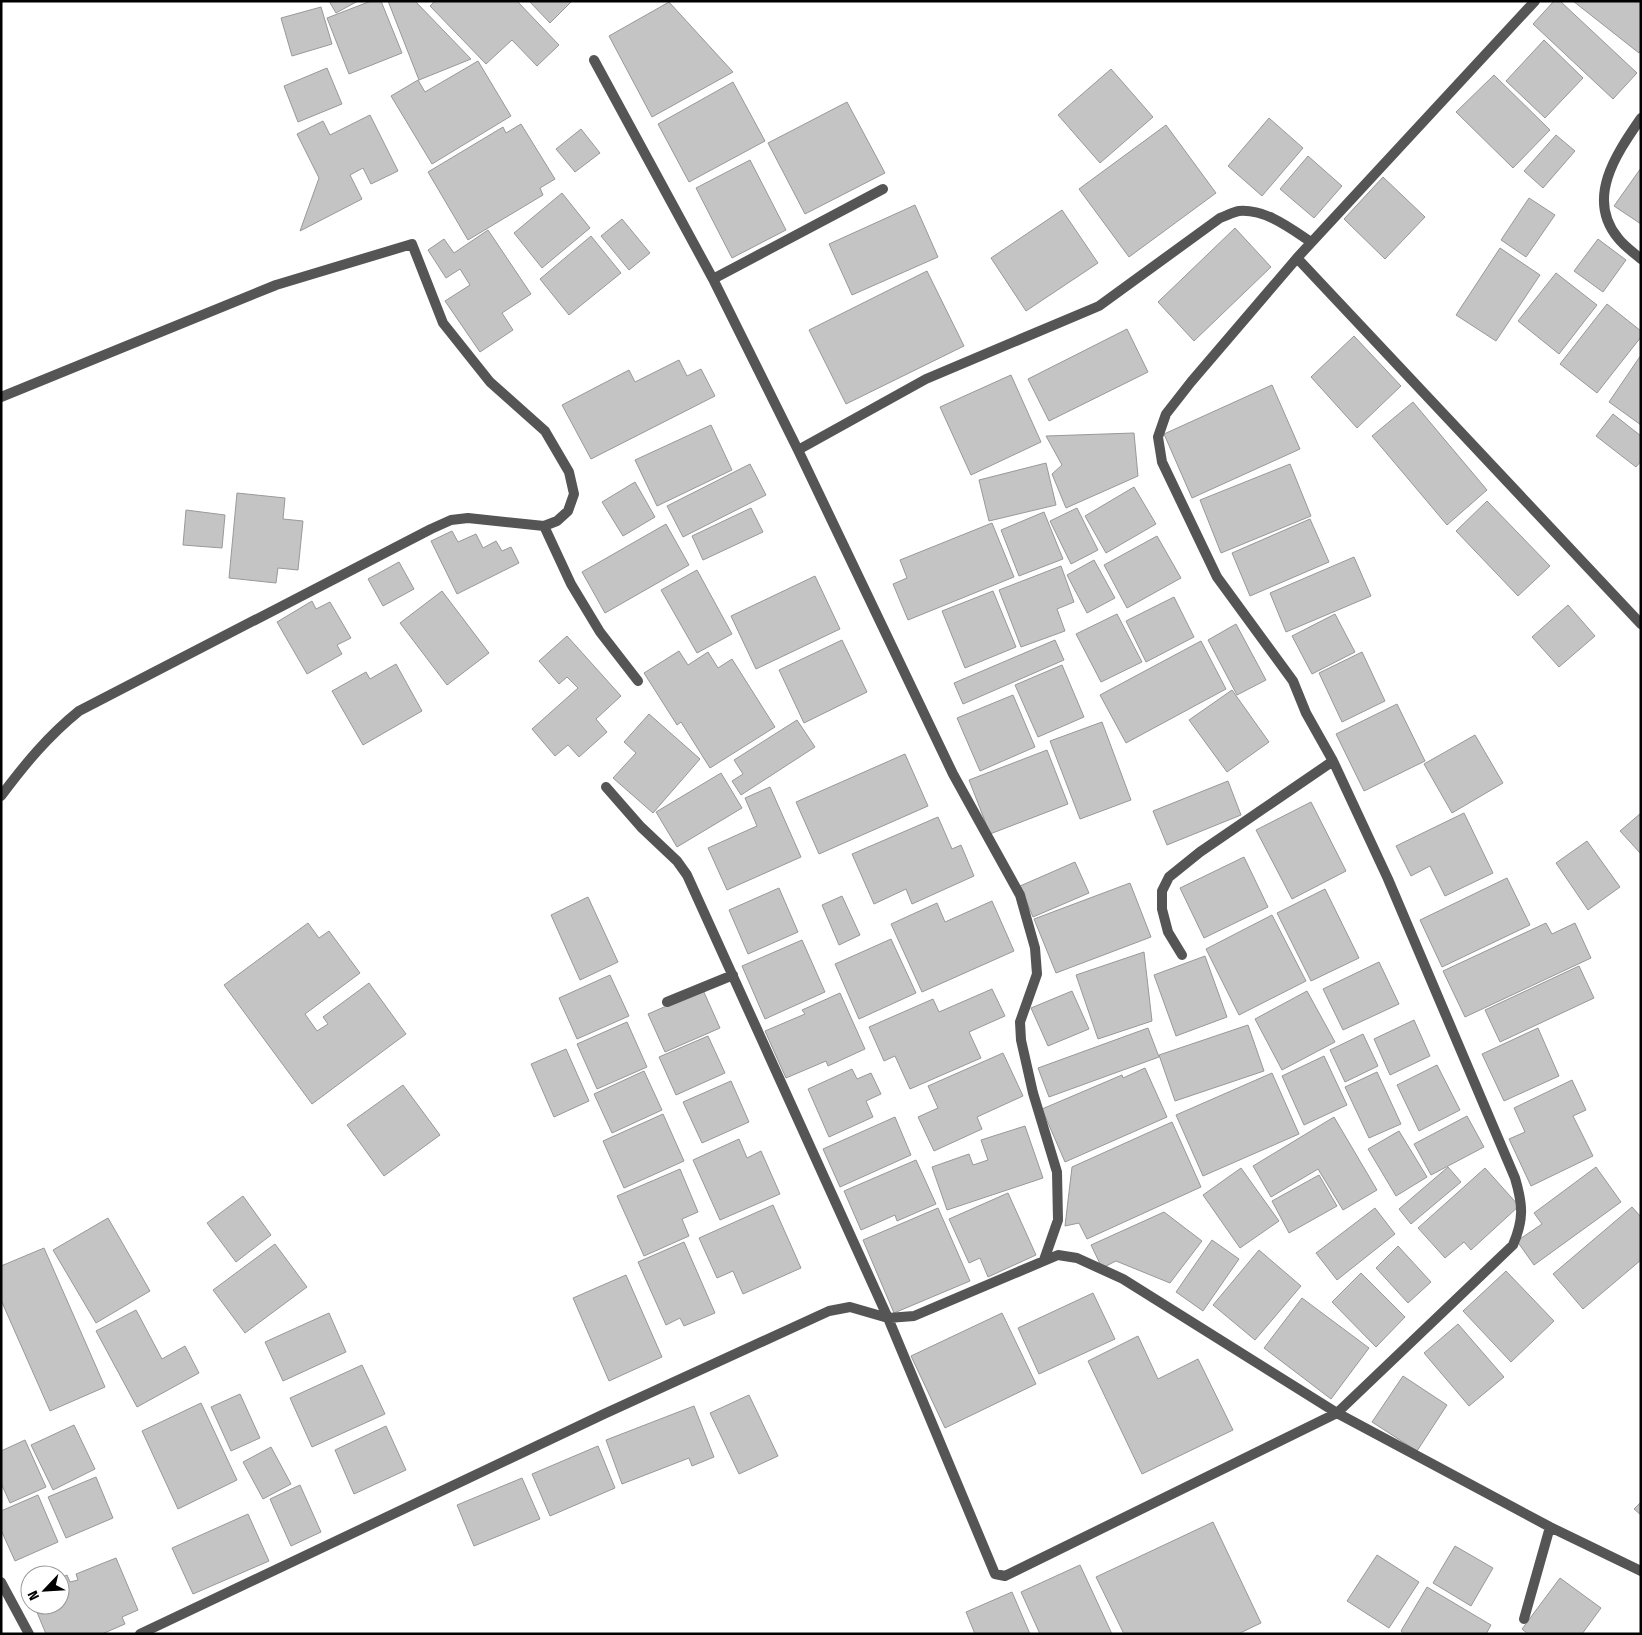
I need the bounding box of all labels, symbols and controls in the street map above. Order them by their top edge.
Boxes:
north arrow [20,1565,70,1615]
text: N [24,1588,43,1603]

